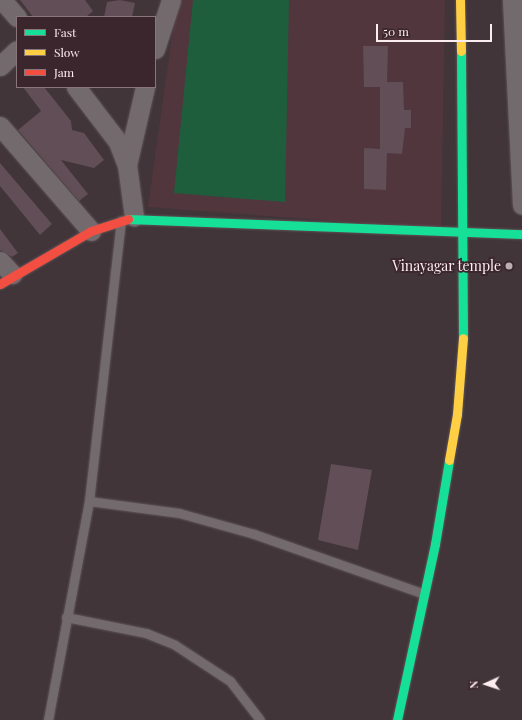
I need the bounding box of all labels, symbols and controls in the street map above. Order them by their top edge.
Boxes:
legend [16,16,156,88]
scale bar [378,16,494,42]
text: 50 m [383,23,409,39]
text: Fast [54,24,76,40]
text: Slow [54,44,80,60]
text: Jam [54,64,74,80]
place label: Vinayagar temple [392,258,501,274]
marker: Vinayagar temple [504,261,514,271]
north arrow [466,664,506,704]
text: N [466,680,481,689]

